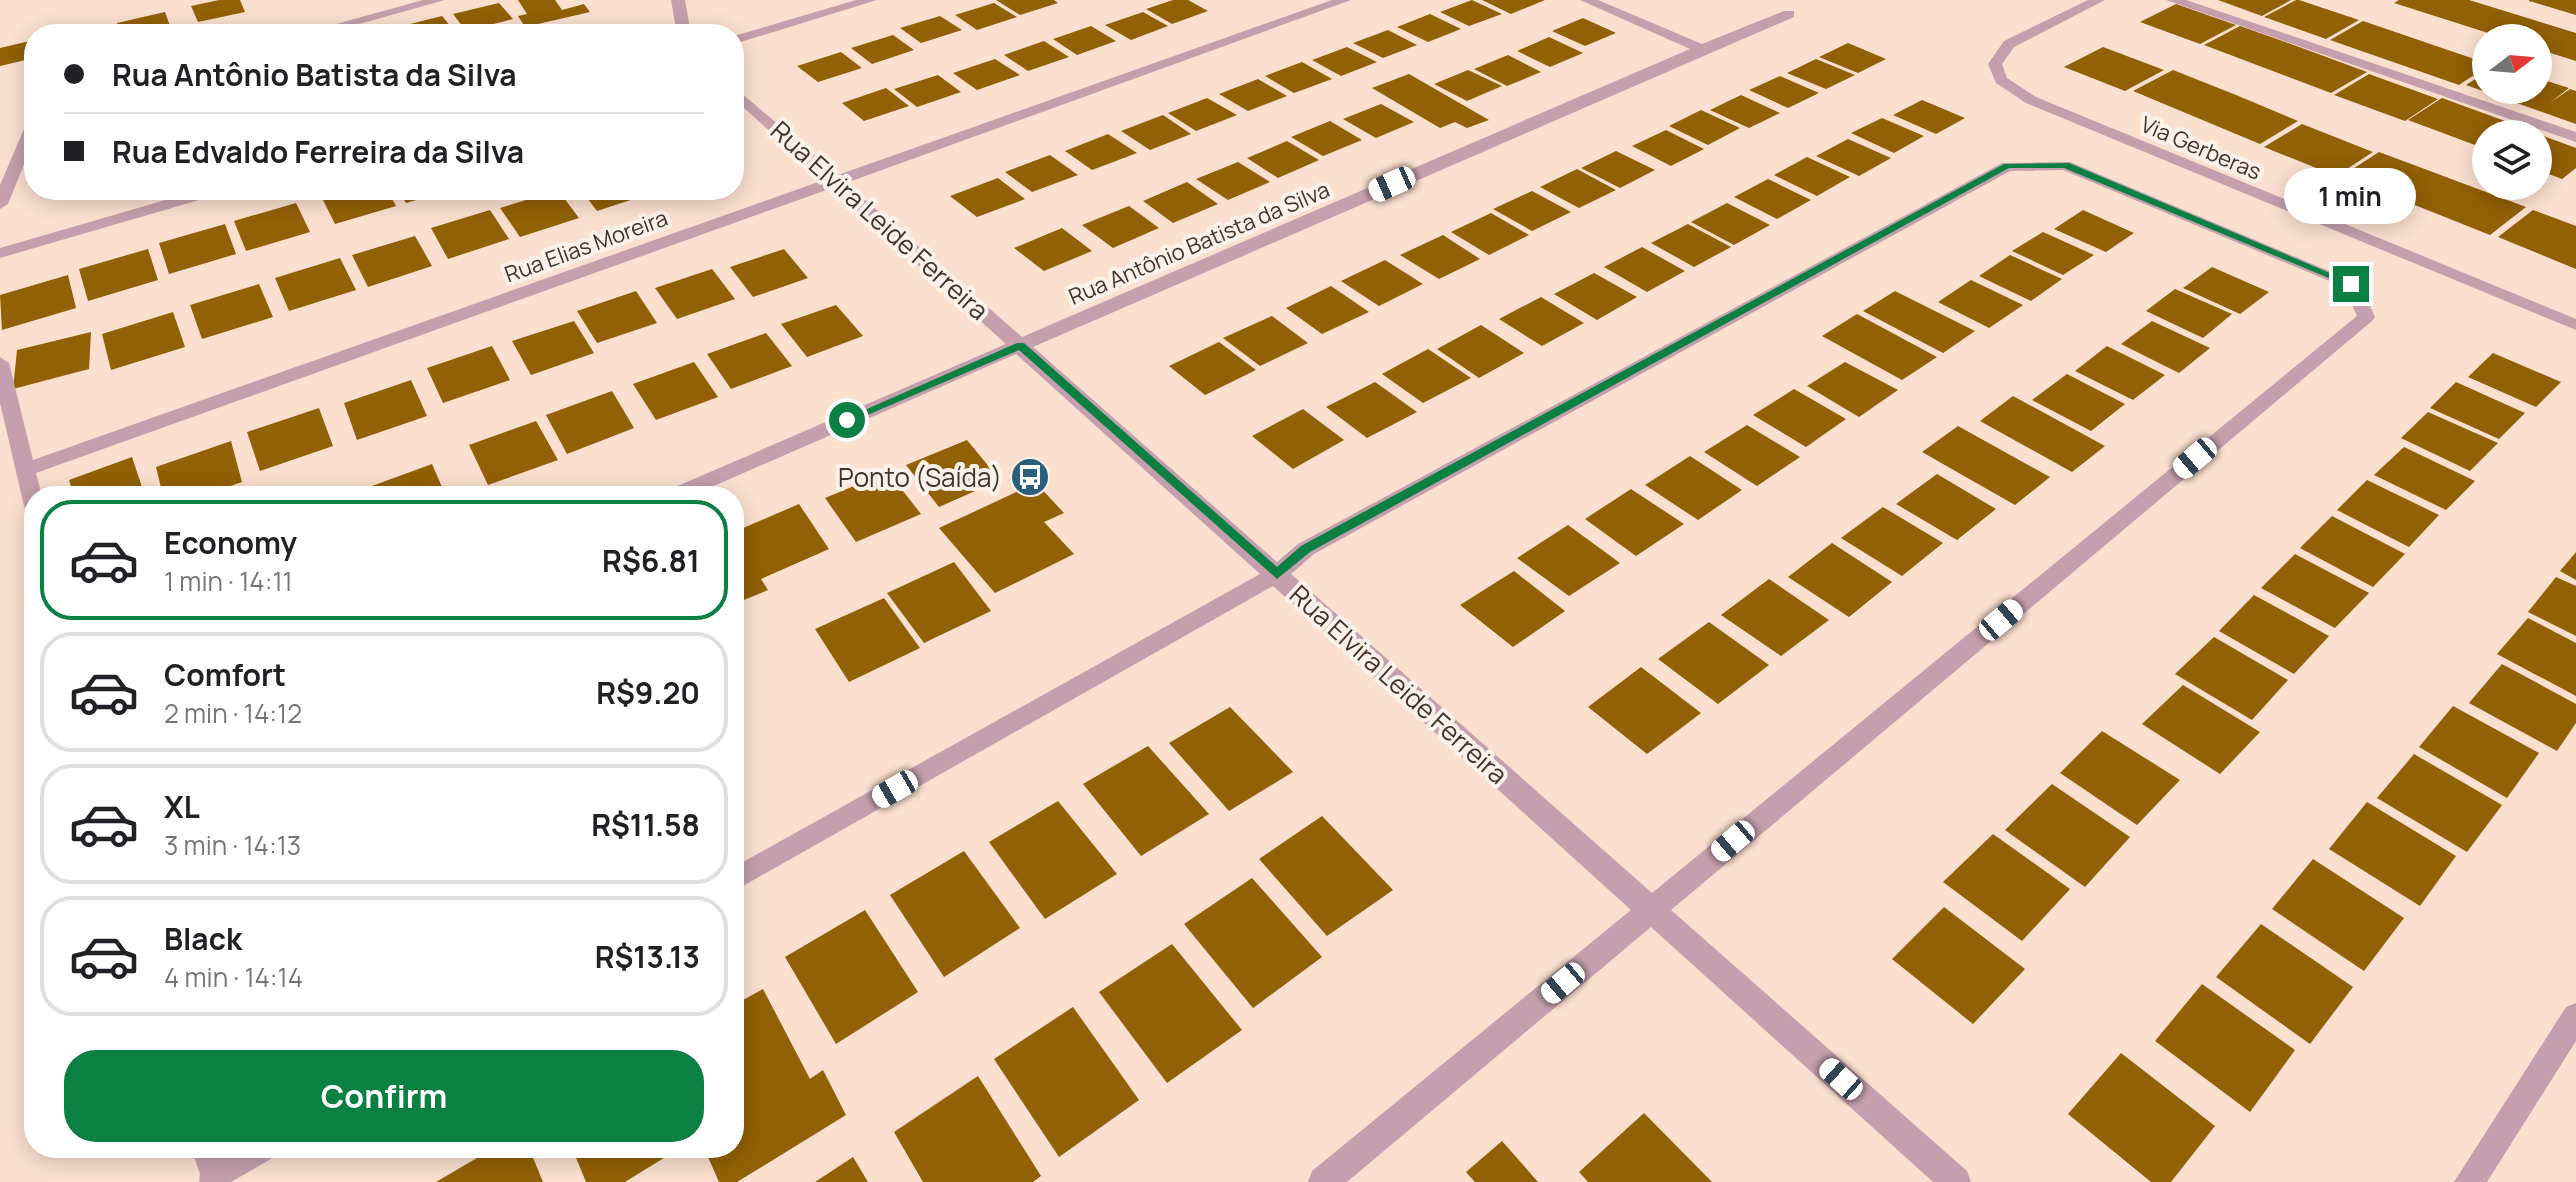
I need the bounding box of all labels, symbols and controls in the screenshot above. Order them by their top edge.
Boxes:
north arrow [2472,24,2552,104]
map controls [2472,24,2552,200]
text: Rua Antônio Batista da Silva [112,54,517,95]
street label: Via Gerberas [2136,109,2266,187]
street label: Rua Elvira Leide Ferreira [763,112,997,328]
button: layers [2472,120,2552,200]
text: Rua Edvaldo Ferreira da Silva [112,131,524,172]
car [1365,163,1419,205]
callout: 1 min [2285,168,2417,224]
street label: Rua Antônio Batista da Silva [1064,174,1334,312]
text: 1 min [2318,178,2382,214]
street label: Rua Elias Moreira [500,203,672,289]
route end [2333,266,2369,302]
route start [829,402,865,438]
car [2169,433,2221,483]
bus stop icon: Ponto (Saída) [1009,456,1051,498]
place label: Ponto (Saída) [838,459,1002,495]
text: Economy [164,522,297,563]
icon: car [68,524,140,596]
text: R$6.81 [602,540,700,581]
text: 1 min · 14:11 [164,563,293,599]
street label: Rua Elvira Leide Ferreira [1282,576,1516,792]
car [1975,595,2027,645]
text: Comfort [164,654,286,695]
icon: car [68,656,140,728]
text: R$9.20 [596,672,700,713]
text: 2 min · 14:12 [164,695,302,731]
car [868,767,922,811]
text: XL [164,786,200,827]
icon: car [68,788,140,860]
text: R$11.58 [591,804,700,845]
car [1707,816,1759,866]
text: 3 min · 14:13 [164,827,301,863]
text: Black [164,918,242,959]
icon: car [68,920,140,992]
text: R$13.13 [595,936,700,977]
car [1537,958,1589,1008]
text: 4 min · 14:14 [164,959,303,995]
button: Confirm [64,1050,704,1142]
car [1815,1054,1867,1104]

